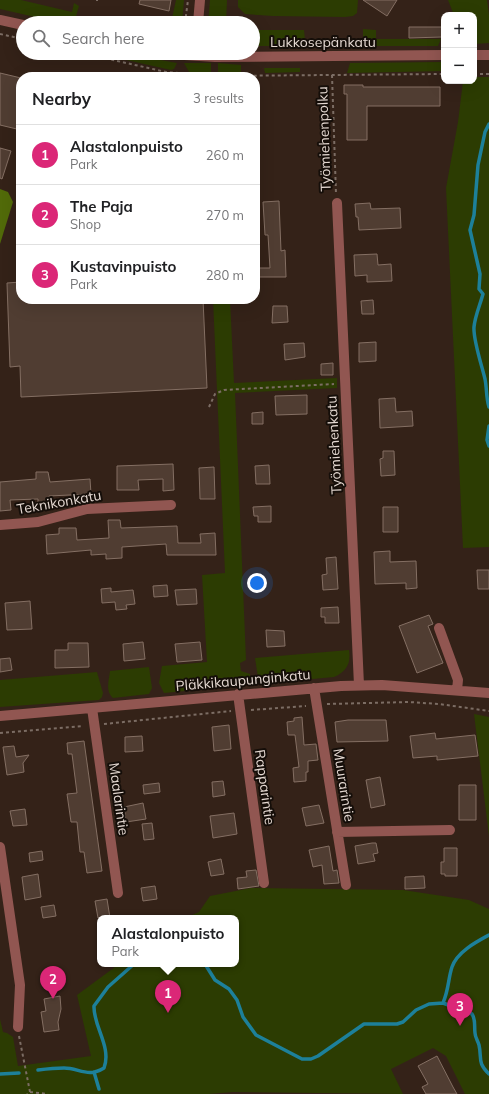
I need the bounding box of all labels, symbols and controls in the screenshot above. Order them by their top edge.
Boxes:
map controls [441,12,477,84]
button: + [441,12,477,48]
search box [16,16,260,60]
icon: search [30,27,52,49]
text: Search here [62,29,144,48]
street label: Lukkosepänkatu [270,33,376,51]
button: − [441,48,477,84]
street label: Työmiehenpolku [313,86,335,192]
text: Nearby [32,88,91,109]
text: 3 results [193,90,244,106]
text: Alastalonpuisto [70,137,183,156]
text: 1 [41,147,49,163]
text: 260 m [206,147,244,163]
text: Park [70,156,97,172]
text: The Paja [70,197,133,216]
text: 2 [41,207,49,223]
text: 270 m [206,207,244,223]
text: Shop [70,216,101,232]
text: Kustavinpuisto [70,257,176,276]
text: 3 [41,267,49,283]
text: 280 m [206,267,244,283]
text: Park [70,276,97,292]
street label: Työmiehenkatu [322,395,346,495]
street label: Teknikonkatu [15,486,103,518]
your location [247,573,267,593]
street label: Pläkkikaupunginkatu [175,665,311,695]
street label: Muurarintie [329,747,359,823]
street label: Rapparintie [251,748,279,826]
street label: Maalarintie [105,762,133,836]
popup [97,915,239,967]
text: Alastalonpuisto [112,924,224,943]
text: Park [112,943,139,959]
pin: 2 [40,966,66,999]
pin: 1 [155,980,181,1013]
pin: 3 [447,993,473,1026]

